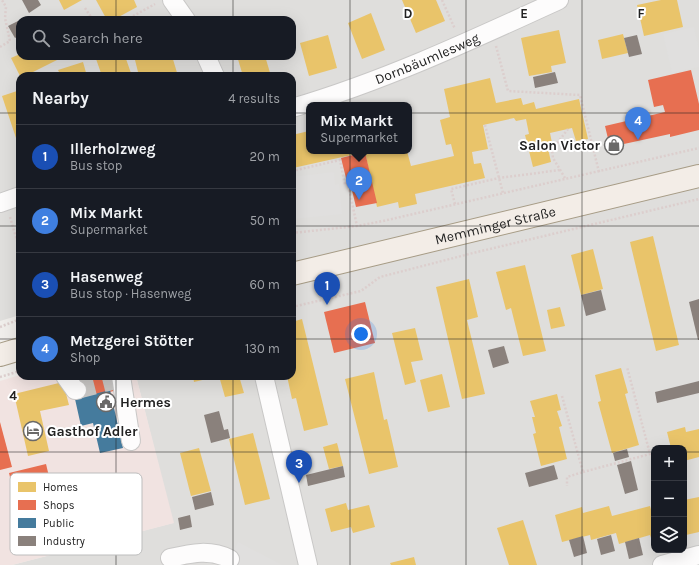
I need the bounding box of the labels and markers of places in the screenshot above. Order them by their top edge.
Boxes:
pin: 4 [625,107,651,140]
shop icon: Salon Victor [603,134,625,156]
place label: Salon Victor [519,137,600,154]
pin: 2 [346,167,372,200]
pin: 1 [314,272,340,305]
public building icon: Hermes [95,391,117,413]
place label: Hermes [120,394,171,411]
hotel icon: Gasthof Adler [22,420,44,442]
place label: Gasthof Adler [47,423,138,440]
pin: 3 [286,450,312,483]

